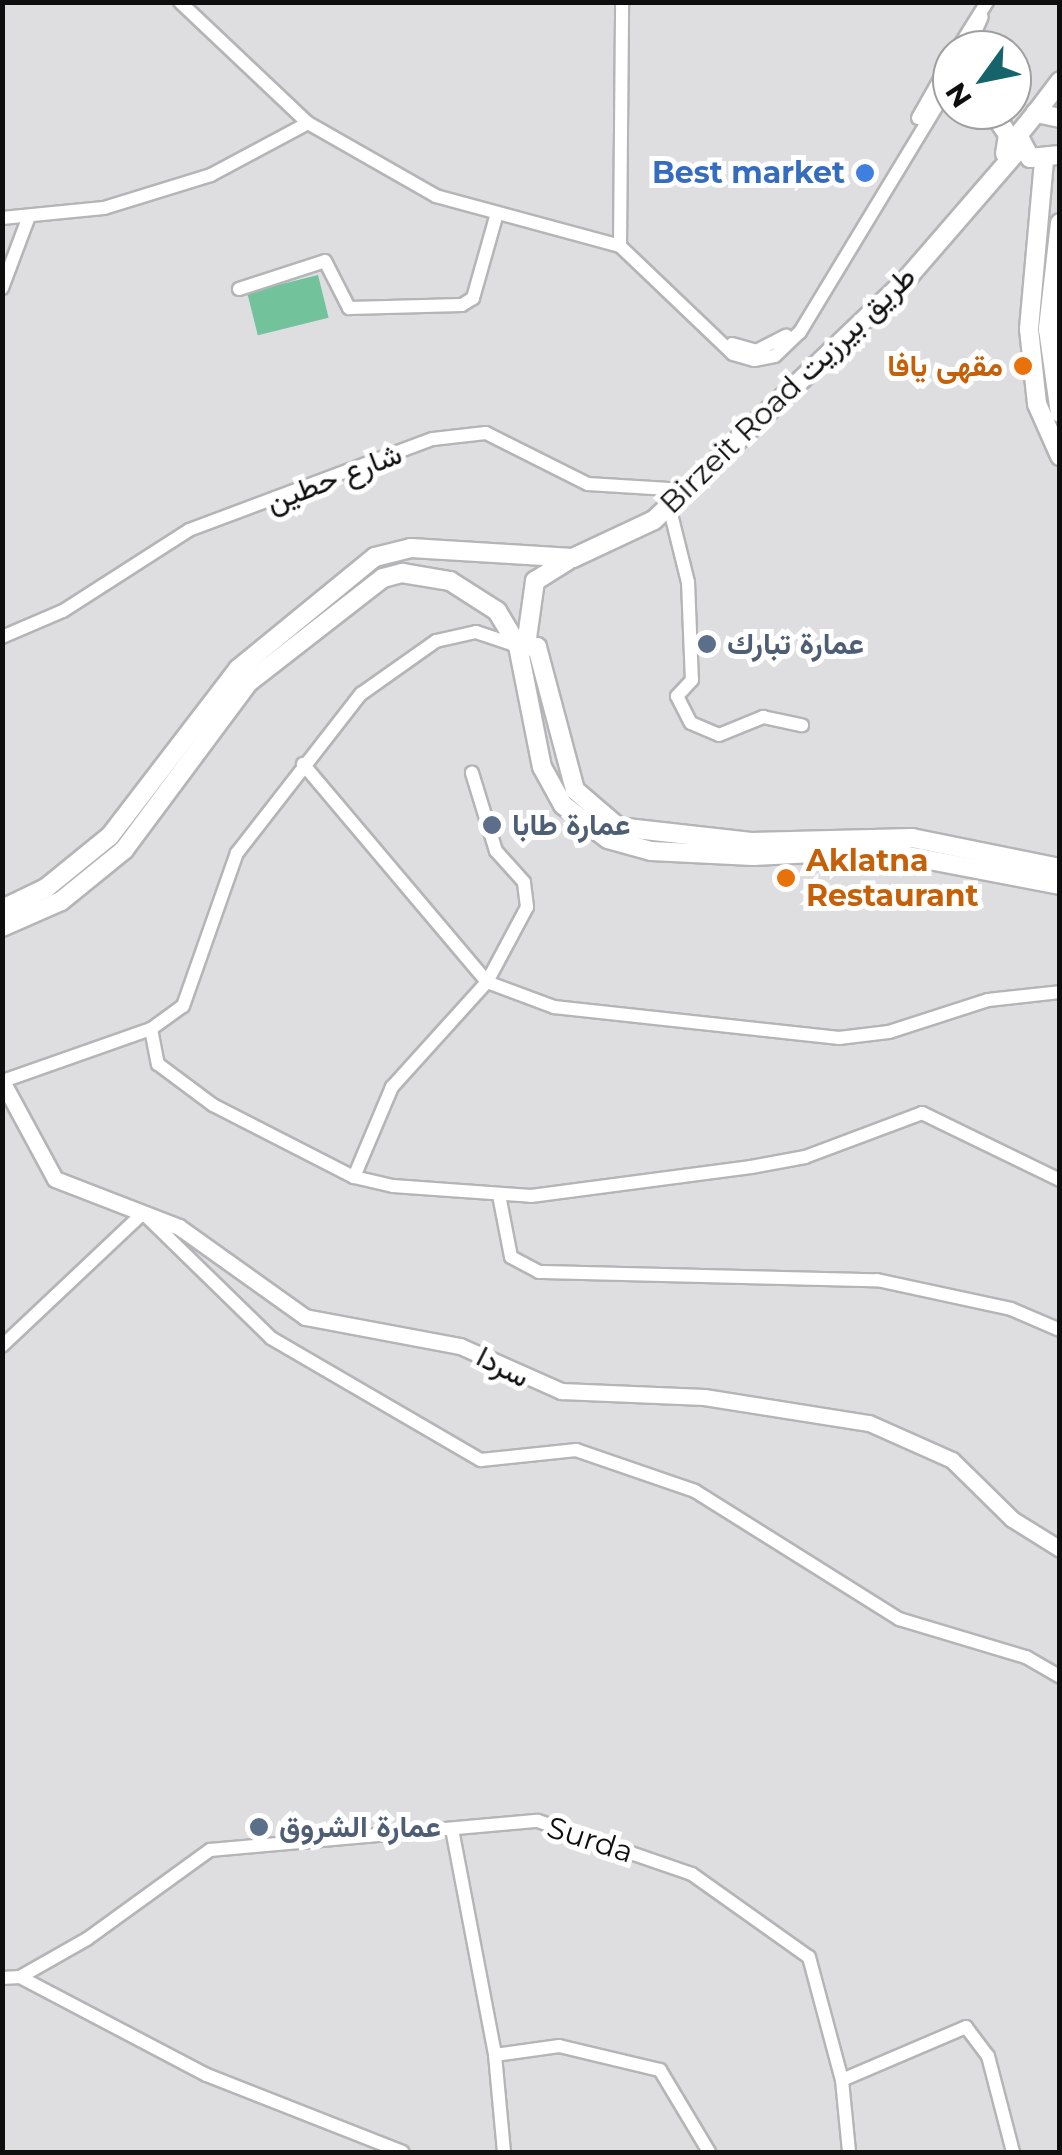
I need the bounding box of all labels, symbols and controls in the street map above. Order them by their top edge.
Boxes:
north arrow [932,30,1032,130]
text: N [938,77,979,114]
place label: Best market [652,155,845,191]
marker: Best market [854,162,876,184]
street label: Birzeit Road طريق بيرزيت [653,259,923,521]
place label: مقهى يافا [887,348,1003,384]
marker: مقهى يافا [1012,355,1034,377]
street label: شارع حطين [261,436,407,520]
place label: عمارة تبارك [727,626,864,662]
marker: عمارة تبارك [696,633,718,655]
place label: عمارة طابا [512,807,630,843]
marker: عمارة طابا [481,814,503,836]
place label: Aklatna Restaurant [806,843,979,914]
marker: Aklatna Restaurant [775,867,797,889]
street label: سردا [471,1339,535,1395]
place label: عمارة الشروق [279,1809,441,1845]
street label: Surda [542,1809,638,1871]
marker: عمارة الشروق [248,1816,270,1838]

